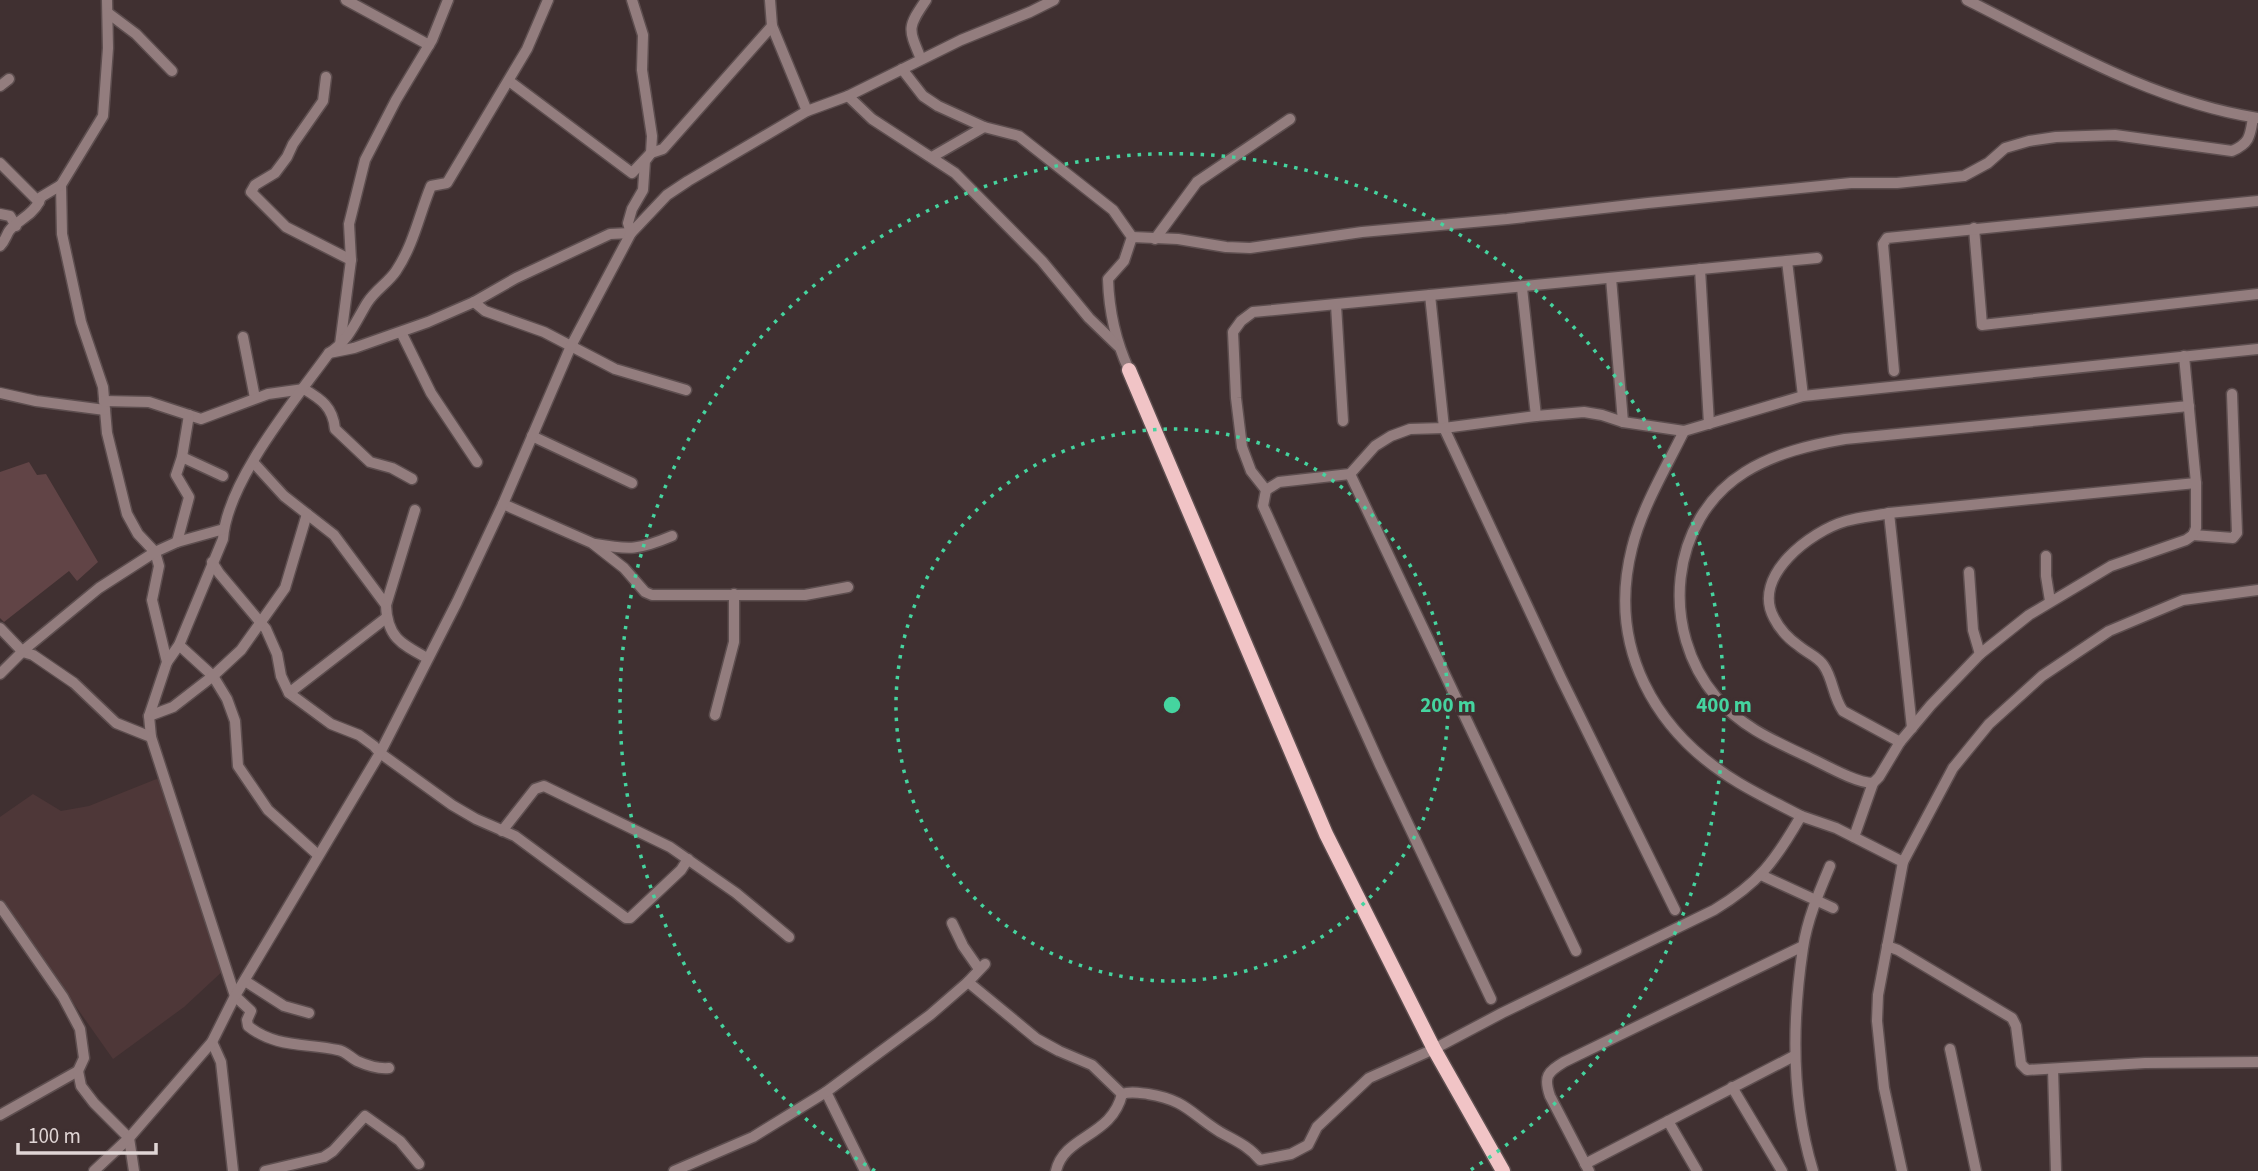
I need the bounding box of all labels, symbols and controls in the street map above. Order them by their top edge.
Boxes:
text: 200 m [1420,690,1476,720]
text: 400 m [1696,690,1752,720]
centre of rings [1160,693,1184,717]
scale bar [18,1112,156,1156]
text: 100 m [28,1121,81,1151]

